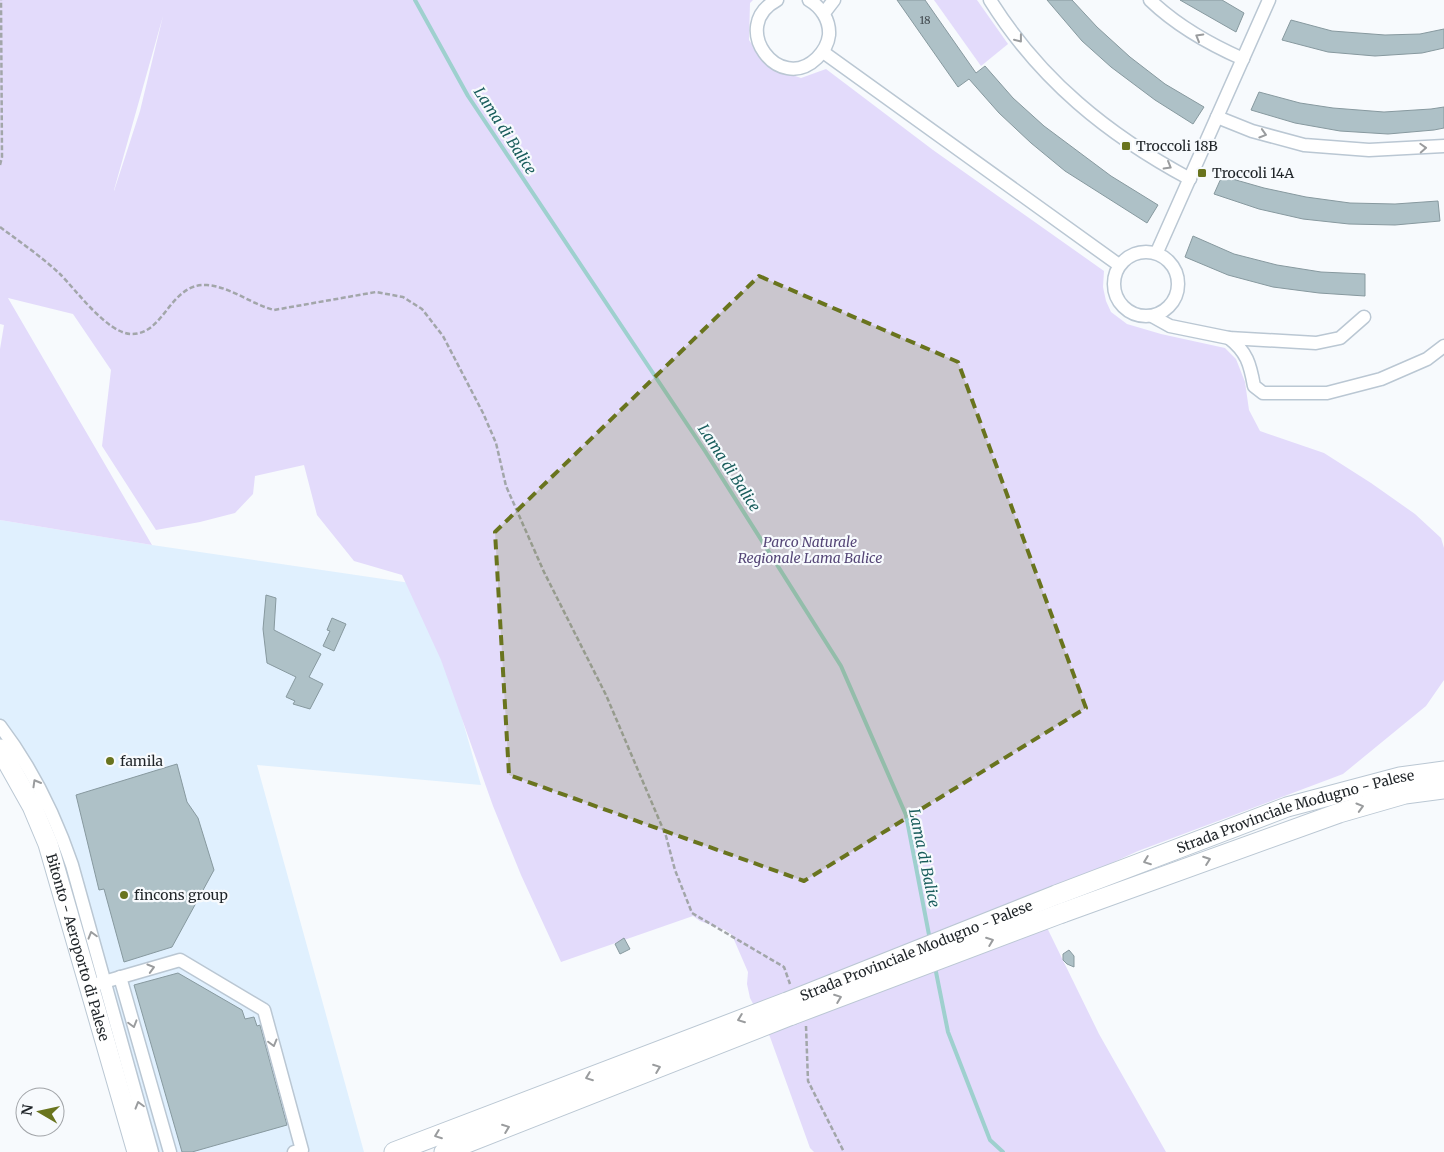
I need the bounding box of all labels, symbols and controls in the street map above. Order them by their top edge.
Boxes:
house number: 18 [919,13,931,27]
one-way arrow [1013,33,1021,42]
one-way arrow [1196,33,1205,43]
water label: Lama di Balice [470,83,541,178]
one-way arrow [1258,129,1266,139]
place label: Troccoli 18B [1136,137,1218,155]
marker: Troccoli 18B [1120,140,1132,152]
one-way arrow [1420,143,1428,154]
one-way arrow [1163,160,1172,170]
place label: Troccoli 14A [1212,164,1294,182]
marker: Troccoli 14A [1196,167,1208,179]
water label: Lama di Balice [694,420,765,515]
park label: Parco Naturale Regionale Lama Balice [738,533,882,567]
place label: famila [120,752,164,770]
marker: famila [104,755,116,767]
street label: Strada Provinciale Modugno - Palese [1174,766,1415,857]
one-way arrow [32,779,42,788]
one-way arrow [1355,802,1364,812]
water label: Lama di Balice [905,807,944,910]
street label: Bitonto - Aeroporto di Palese [42,851,113,1043]
one-way arrow [1143,855,1152,865]
one-way arrow [1202,856,1210,866]
place label: fincons group [134,886,228,904]
marker: fincons group [118,889,130,901]
street label: Strada Provinciale Modugno - Palese [797,896,1035,1005]
one-way arrow [87,931,97,939]
one-way arrow [985,937,993,947]
one-way arrow [147,963,155,973]
one-way arrow [833,994,841,1004]
one-way arrow [737,1013,746,1024]
one-way arrow [128,1019,138,1028]
one-way arrow [268,1039,278,1047]
one-way arrow [652,1064,661,1075]
one-way arrow [586,1072,594,1082]
north arrow [15,1087,65,1137]
one-way arrow [135,1101,145,1110]
text: N [17,1103,37,1117]
one-way arrow [501,1124,509,1134]
one-way arrow [434,1129,443,1140]

